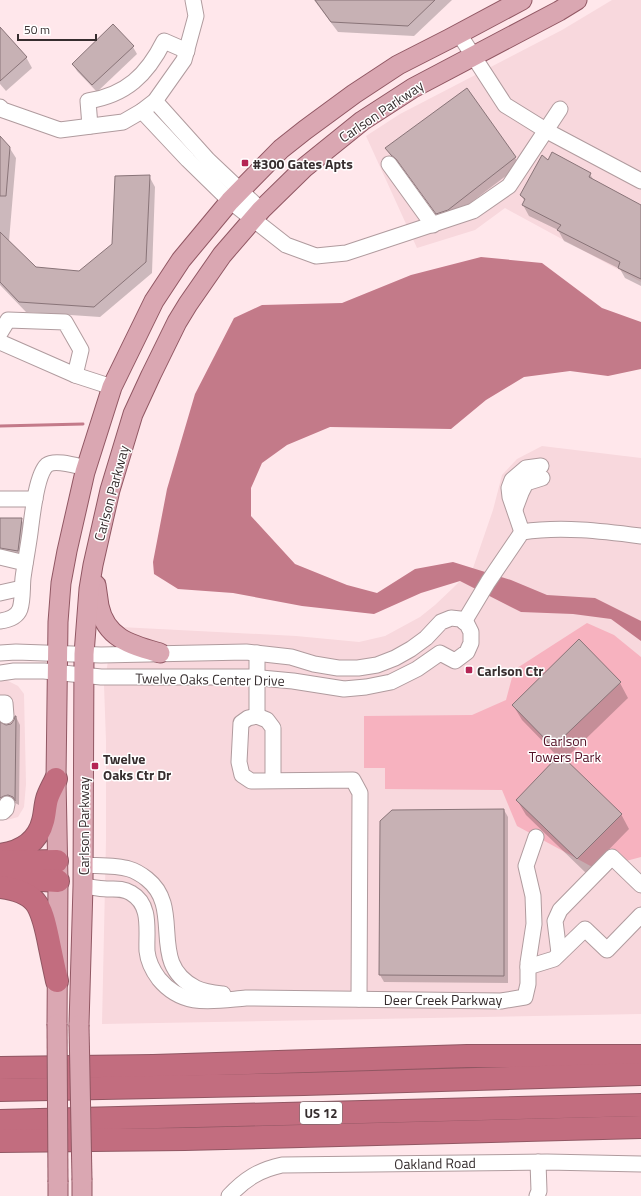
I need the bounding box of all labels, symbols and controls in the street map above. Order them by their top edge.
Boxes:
scale bar [18,16,96,42]
text: 50 m [24,20,50,39]
street label: Carlson Parkway [334,75,428,147]
place label: #300 Gates Apts [253,153,353,174]
marker: #300 Gates Apts [240,158,250,168]
street label: Carlson Parkway [88,443,134,543]
place label: Carlson Ctr [477,660,544,681]
marker: Carlson Ctr [464,665,474,675]
street label: Twelve Oaks Center Drive [135,667,285,691]
park label: Carlson Towers Park [529,730,601,767]
place label: Twelve Oaks Ctr Dr [103,748,171,785]
marker: Twelve Oaks Ctr Dr [90,761,100,771]
street label: Carlson Parkway [73,777,94,875]
street label: Deer Creek Parkway [384,989,502,1010]
road number: US 12 [300,1102,342,1124]
street label: Oakland Road [394,1152,476,1174]

